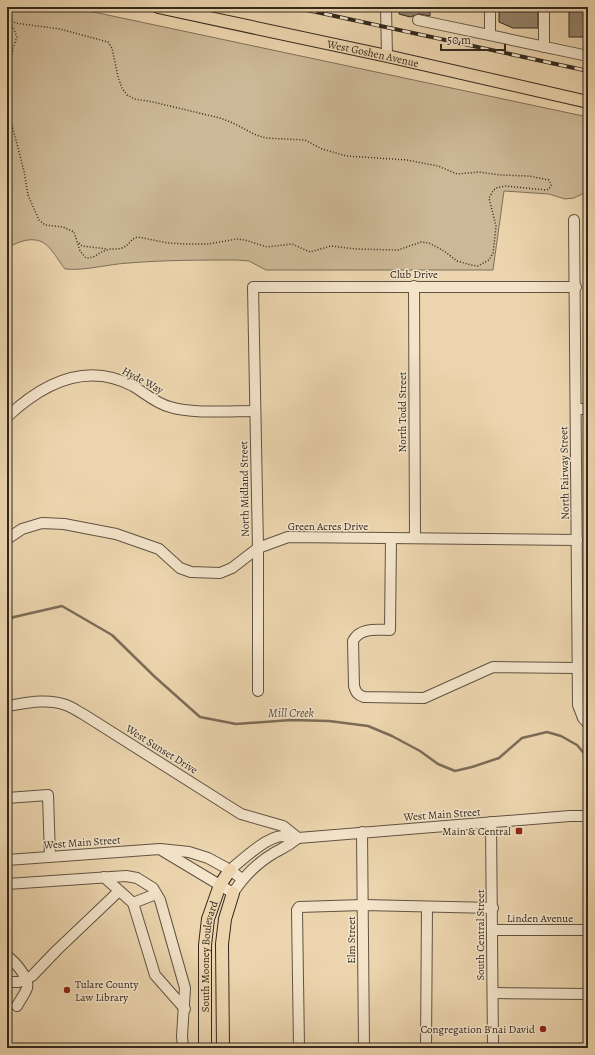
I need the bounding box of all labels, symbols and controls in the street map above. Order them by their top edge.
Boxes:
scale bar [441,26,505,52]
text: 50 m [447,32,471,48]
street label: West Goshen Avenue [325,36,420,71]
street label: Club Drive [390,267,438,282]
street label: Hyde Way [119,363,166,398]
street label: North Todd Street [395,371,410,452]
street label: North Fairway Street [556,426,573,520]
street label: North Midland Street [236,440,253,537]
street label: Green Acres Drive [288,519,368,534]
water label: Mill Creek [268,705,315,721]
street label: West Sunset Drive [122,721,201,778]
street label: West Main Street [402,804,481,825]
place label: Main & Central [442,824,511,839]
marker: Main & Central [514,826,524,836]
street label: West Main Street [42,832,121,853]
street label: South Central Street [473,889,488,981]
street label: South Mooney Boulevard [198,899,222,1012]
street label: Linden Avenue [507,911,573,926]
street label: Elm Street [344,916,359,964]
place label: Tulare County Law Library [75,977,138,1005]
marker: Tulare County Law Library [62,985,72,995]
place label: Congregation B'nai David [420,1022,535,1037]
marker: Congregation B'nai David [538,1024,548,1034]

